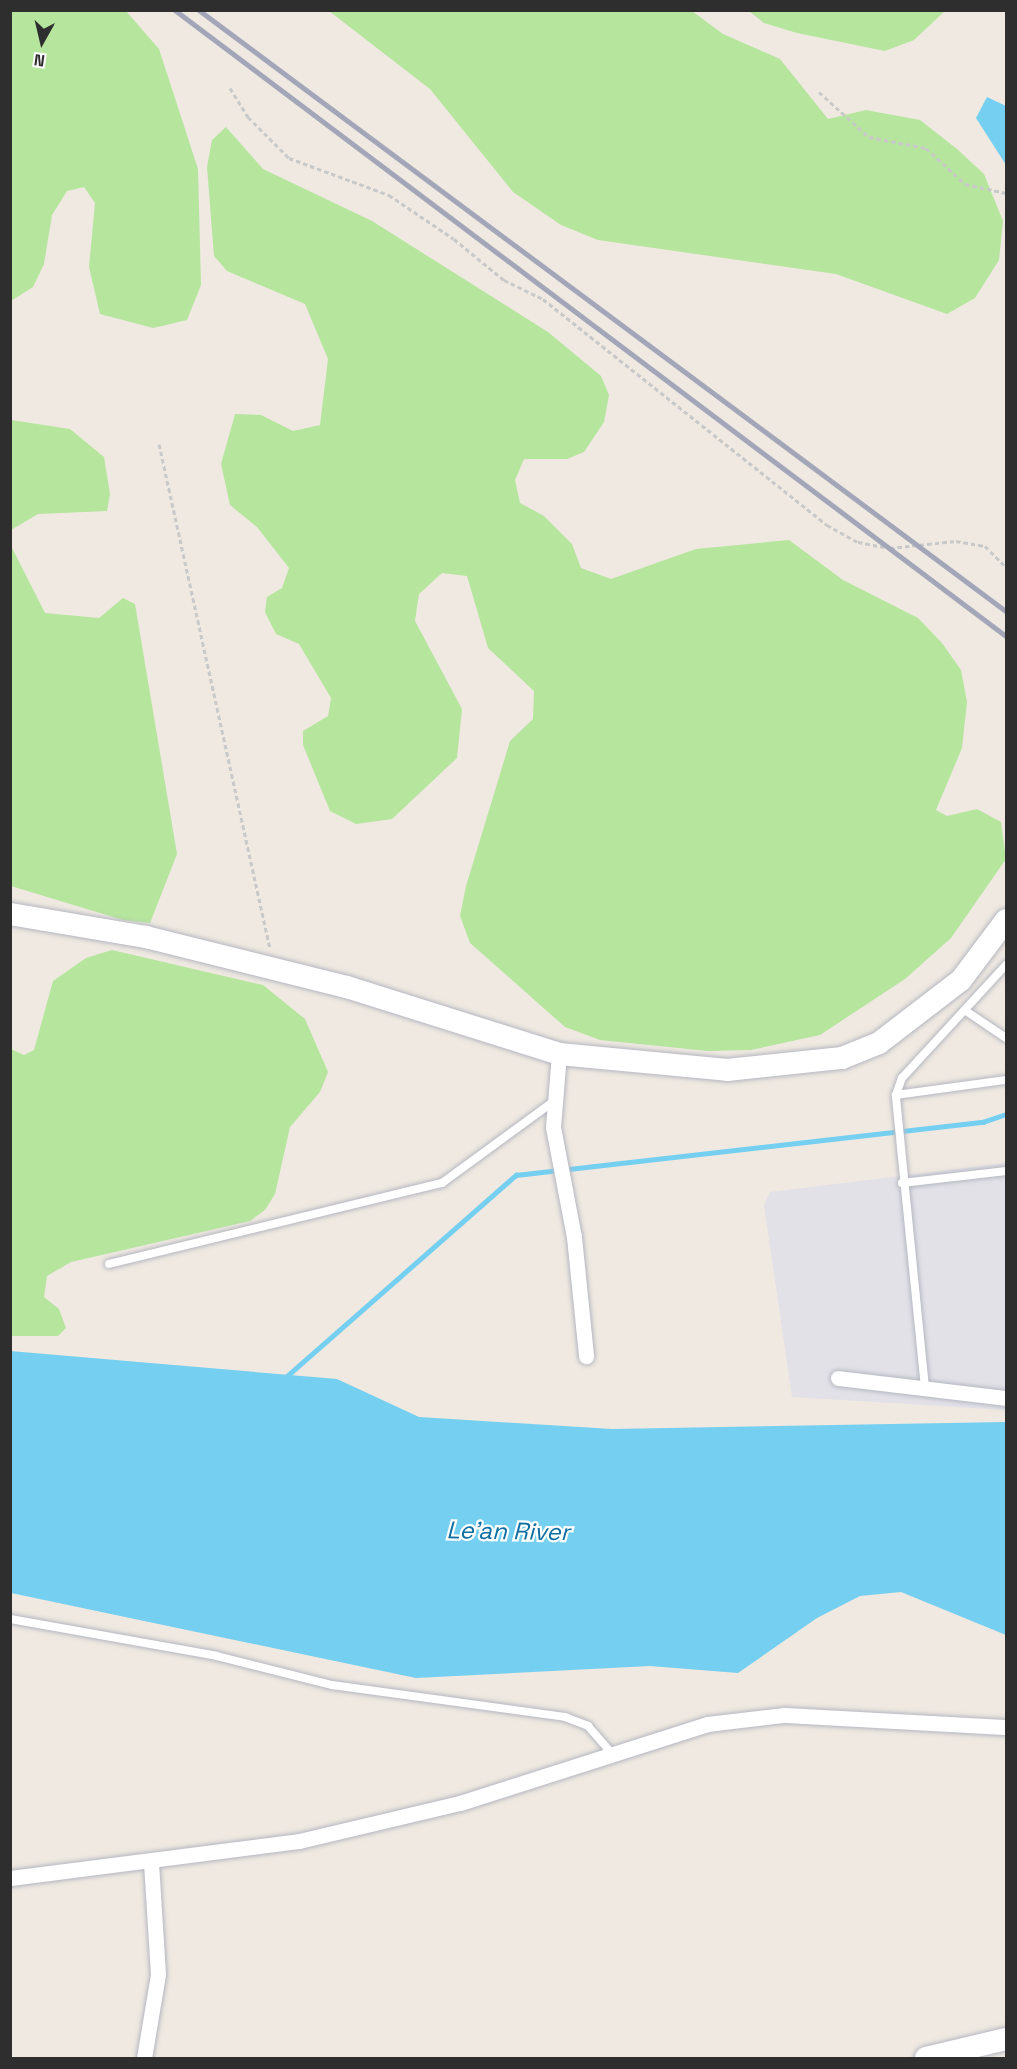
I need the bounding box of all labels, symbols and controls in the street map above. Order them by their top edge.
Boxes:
north arrow [12,12,72,72]
text: N [33,49,46,71]
water label: Le'an River [446,1516,570,1546]

